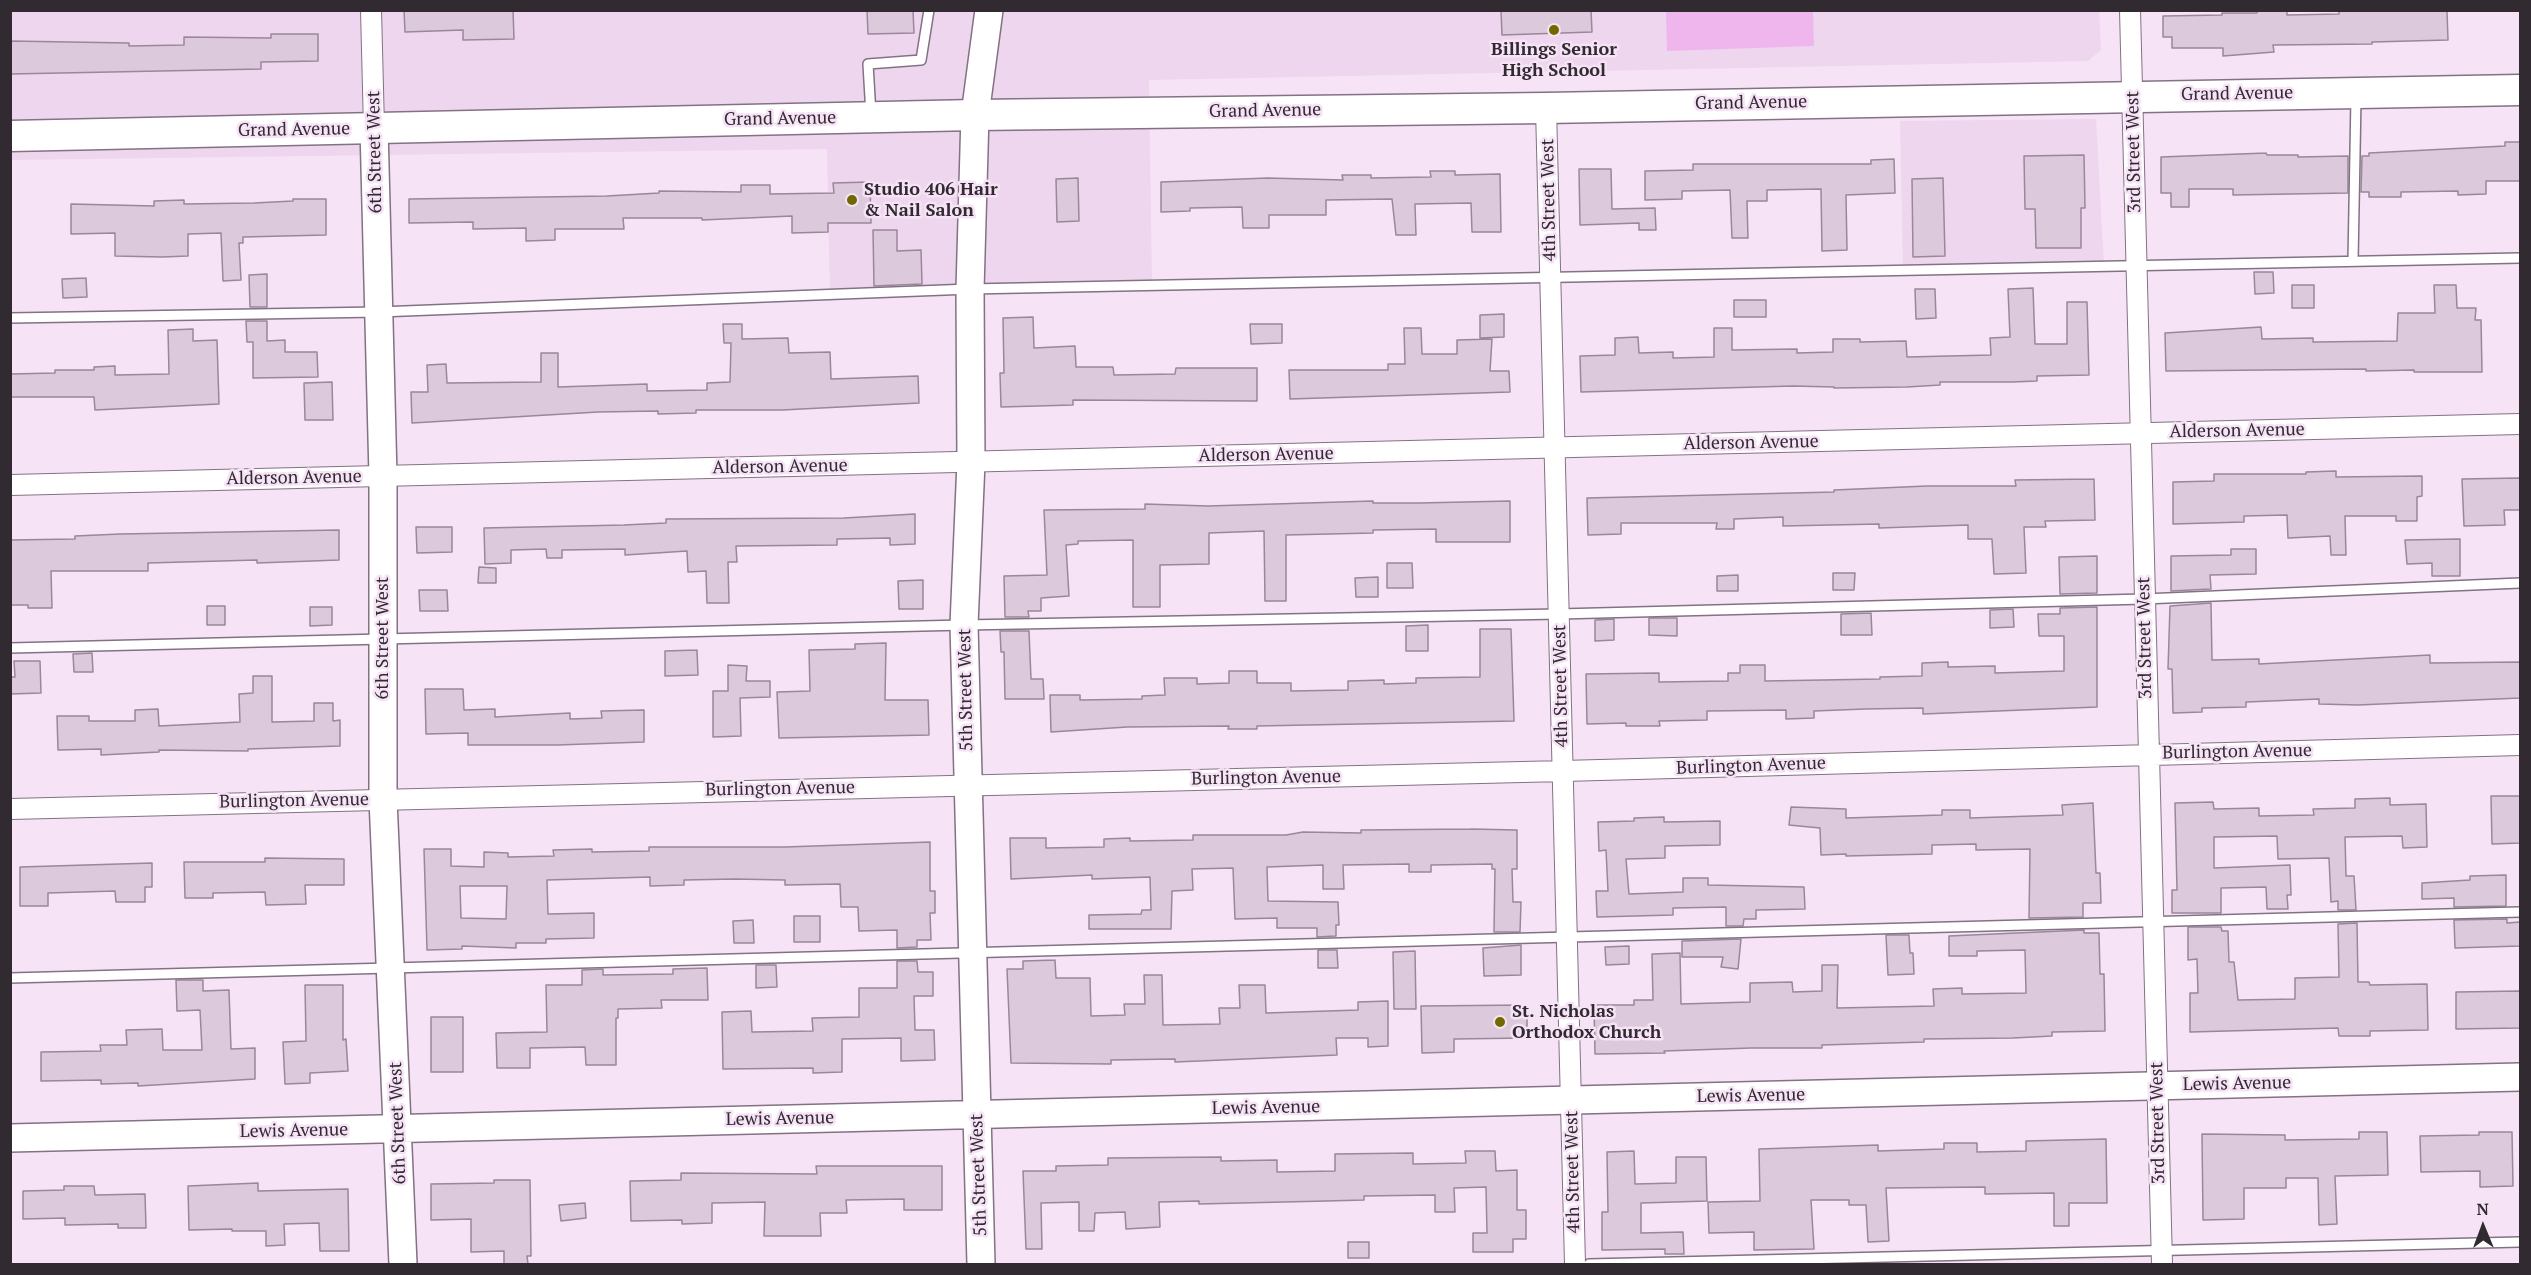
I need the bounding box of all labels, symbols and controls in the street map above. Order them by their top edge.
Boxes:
marker: Billings Senior High School [1547,23,1561,37]
place label: Billings Senior High School [1491,39,1617,82]
street label: Grand Avenue [2181,82,2293,106]
street label: 6th Street West [363,90,387,214]
street label: Grand Avenue [1695,91,1807,115]
street label: 3rd Street West [2122,91,2146,213]
street label: Grand Avenue [1209,99,1321,123]
street label: Grand Avenue [724,107,836,131]
street label: Grand Avenue [238,118,350,142]
street label: 4th Street West [1537,138,1561,262]
place label: Studio 406 Hair & Nail Salon [864,179,998,222]
marker: Studio 406 Hair & Nail Salon [845,193,859,207]
street label: Alderson Avenue [2169,419,2305,443]
street label: Alderson Avenue [1683,431,1819,455]
street label: Alderson Avenue [1198,443,1334,467]
street label: Alderson Avenue [712,455,848,479]
street label: Alderson Avenue [226,466,362,490]
street label: 6th Street West [372,577,394,699]
street label: 3rd Street West [2133,577,2157,699]
street label: 4th Street West [1549,624,1573,748]
street label: 5th Street West [954,628,978,752]
street label: Burlington Avenue [2162,740,2312,764]
street label: Burlington Avenue [1676,753,1826,779]
street label: Burlington Avenue [1191,766,1341,790]
street label: Burlington Avenue [705,777,855,801]
street label: Burlington Avenue [219,789,369,813]
place label: St. Nicholas Orthodox Church [1512,1001,1661,1044]
marker: St. Nicholas Orthodox Church [1493,1015,1507,1029]
street label: 6th Street West [385,1061,411,1185]
street label: 3rd Street West [2146,1062,2170,1184]
street label: Lewis Avenue [2183,1072,2291,1096]
street label: Lewis Avenue [1697,1084,1805,1108]
street label: Lewis Avenue [1212,1096,1320,1120]
street label: Lewis Avenue [726,1107,834,1131]
street label: 4th Street West [1561,1110,1585,1234]
street label: 5th Street West [966,1113,992,1237]
street label: Lewis Avenue [240,1119,348,1143]
north arrow [2453,1197,2513,1257]
text: N [2476,1198,2489,1220]

